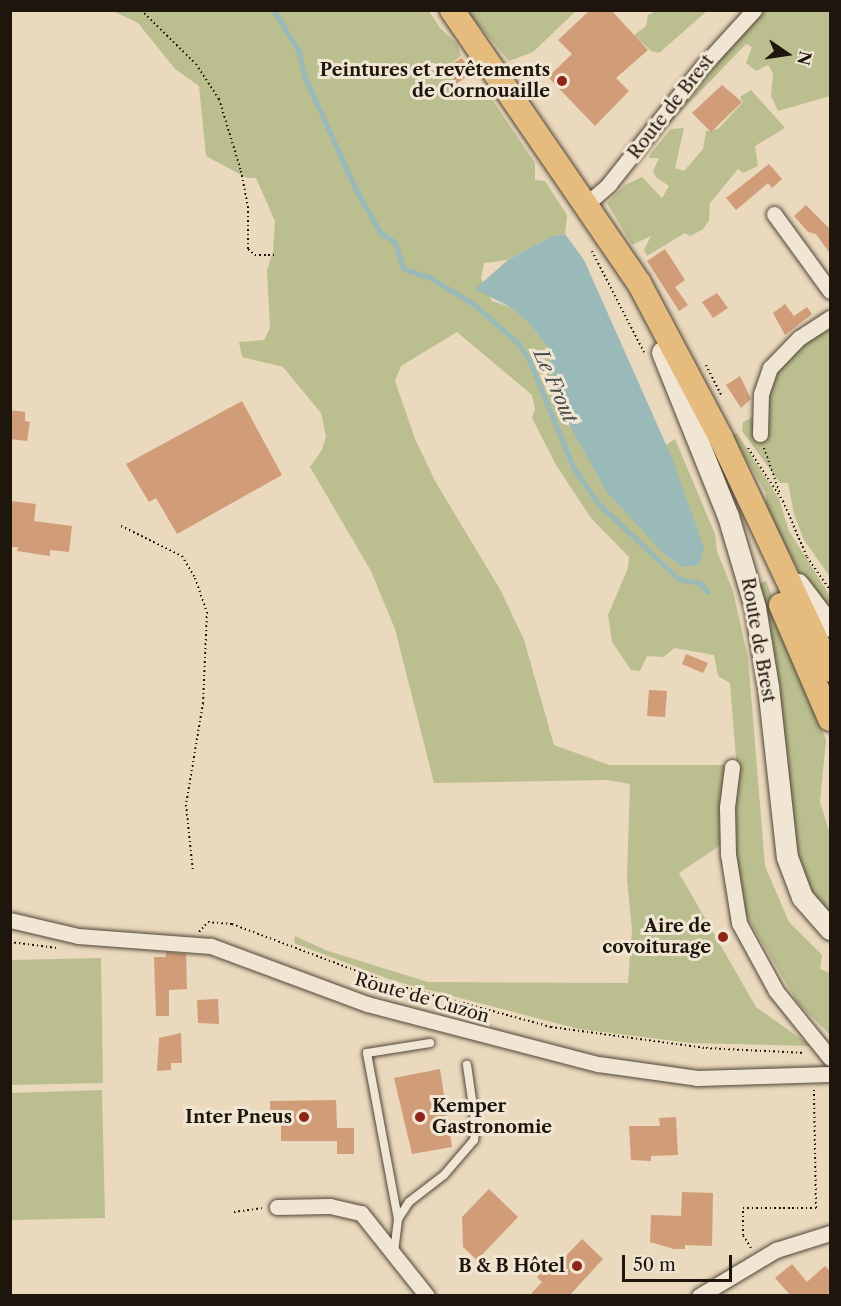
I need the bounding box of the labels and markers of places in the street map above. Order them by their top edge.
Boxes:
place label: Peintures et revêtements de Cornouaille [320,60,550,103]
marker: Peintures et revêtements de Cornouaille [555,74,569,88]
place label: Aire de covoiturage [602,916,711,958]
marker: Aire de covoiturage [716,930,730,944]
place label: Kemper Gastronomie [432,1096,552,1138]
place label: Inter Pneus [185,1106,292,1128]
marker: Inter Pneus [297,1110,311,1124]
marker: Kemper Gastronomie [413,1110,427,1124]
place label: B & B Hôtel [458,1255,565,1277]
marker: B & B Hôtel [570,1259,584,1273]

